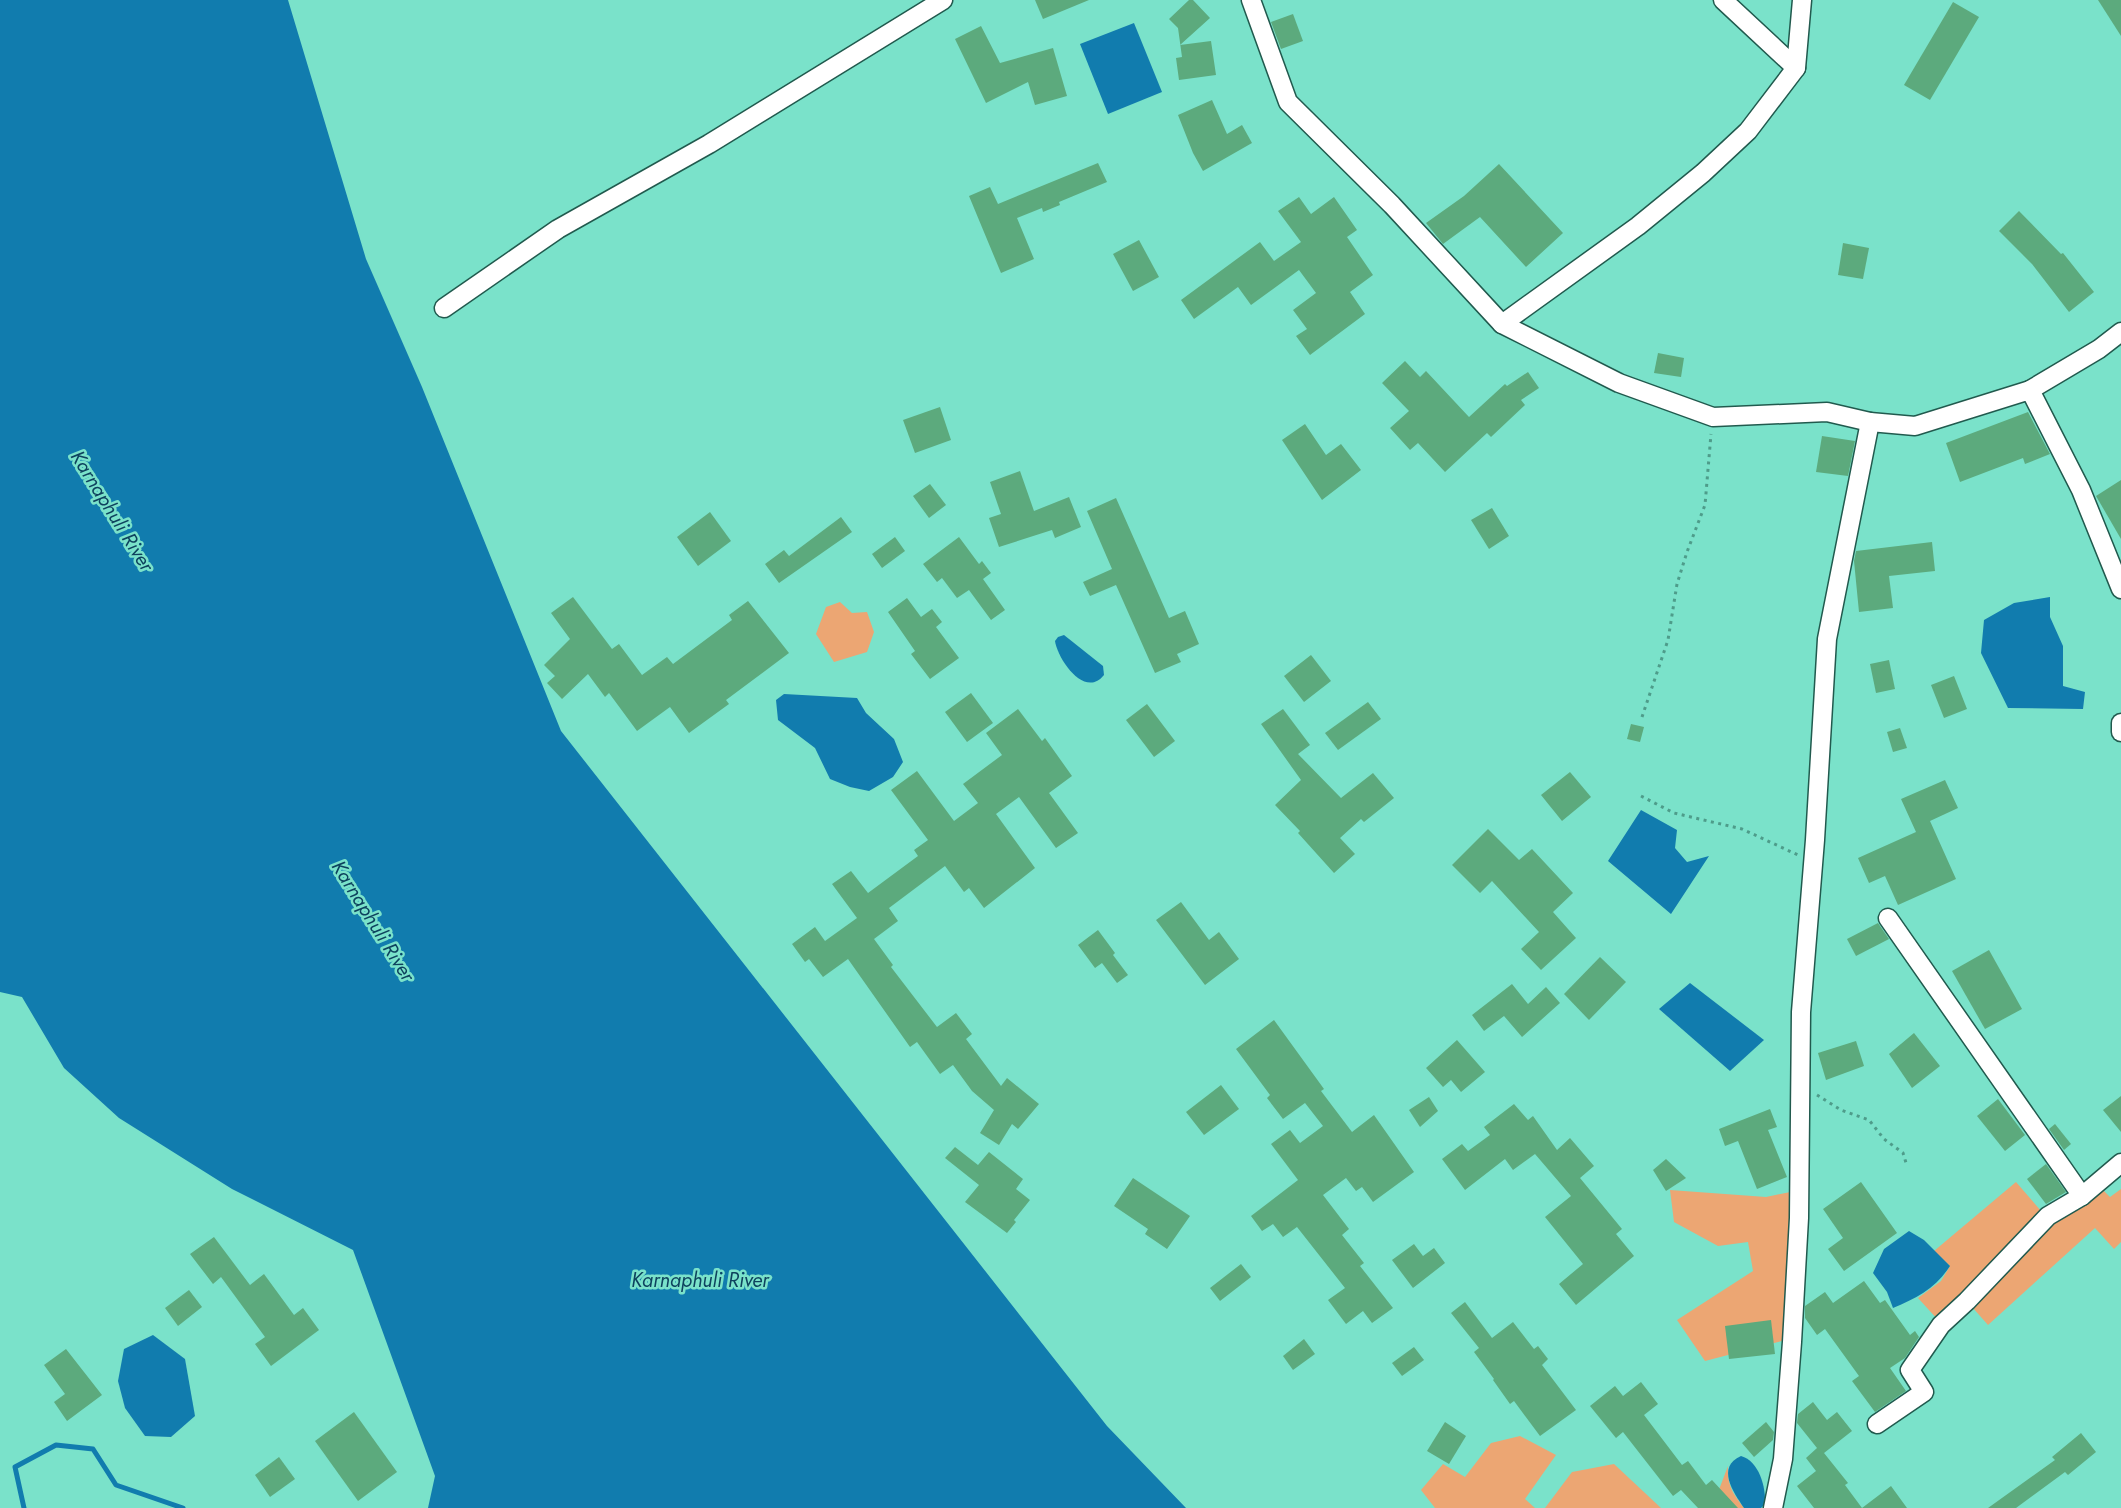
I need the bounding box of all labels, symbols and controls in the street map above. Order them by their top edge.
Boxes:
water label: Karnaphuli River [63,445,161,578]
water label: Karnaphuli River [324,855,422,988]
water label: Karnaphuli River [631,1266,770,1295]

